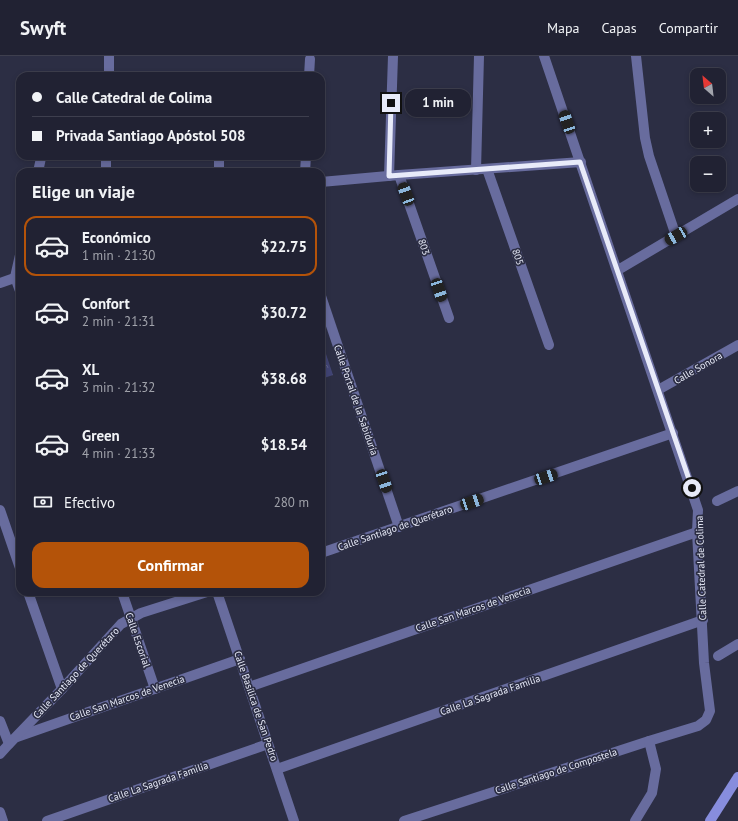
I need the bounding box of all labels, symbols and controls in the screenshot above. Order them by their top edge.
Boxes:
text: Swyft [20,16,66,40]
text: Mapa [547,19,580,37]
text: Capas [602,19,637,37]
text: Compartir [659,19,718,37]
north arrow [690,68,726,104]
map controls [690,68,726,192]
text: Calle Catedral de Colima [56,88,212,107]
callout: 1 min [405,89,471,117]
route end [382,94,400,112]
text: 1 min [422,94,454,111]
car [557,109,577,135]
button: + [690,112,726,148]
text: Privada Santiago Apóstol 508 [56,126,245,145]
button: − [690,156,726,192]
text: Elige un viaje [32,180,135,203]
car [396,181,416,207]
car [663,225,689,247]
icon: car [34,228,70,264]
text: Económico [82,228,151,247]
text: $22.75 [261,237,307,256]
street label: 803 [415,237,433,257]
text: 1 min · 21:30 [82,247,155,264]
street label: 805 [509,247,527,267]
car [429,277,449,303]
icon: car [34,294,70,330]
text: Confort [82,294,130,313]
text: $30.72 [261,303,307,322]
text: 2 min · 21:31 [82,313,155,330]
street label: Calle Portal de la Sabiduría [331,343,381,457]
street label: Calle Sonora [671,349,725,387]
icon: car [34,360,70,396]
text: XL [82,360,99,379]
text: $38.68 [261,369,307,388]
text: 3 min · 21:32 [82,379,155,396]
icon: car [34,426,70,462]
text: Green [82,426,120,445]
text: $18.54 [261,435,307,454]
text: 4 min · 21:33 [82,445,155,462]
car [374,468,394,494]
car [533,468,559,486]
route start [683,479,701,497]
icon: cash [32,491,54,513]
car [459,492,485,512]
text: Efectivo [64,493,115,512]
text: 280 m [274,494,309,511]
street label: Calle Santiago de Querétaro [336,502,454,554]
street label: Calle Catedral de Colima [693,515,709,621]
button: Confirmar [32,542,309,588]
street label: Calle San Marcos de Venecia [414,583,532,635]
street label: Calle Escorial [123,611,153,669]
street label: Calle Santiago de Querétaro [30,625,122,721]
street label: Calle Basílica de San Pedro [231,649,281,763]
street label: Calle San Marcos de Venecia [68,672,186,724]
street label: Calle La Sagrada Familia [438,672,542,718]
street label: Calle Santiago de Compostela [493,745,619,797]
street label: Calle La Sagrada Familia [106,759,210,805]

